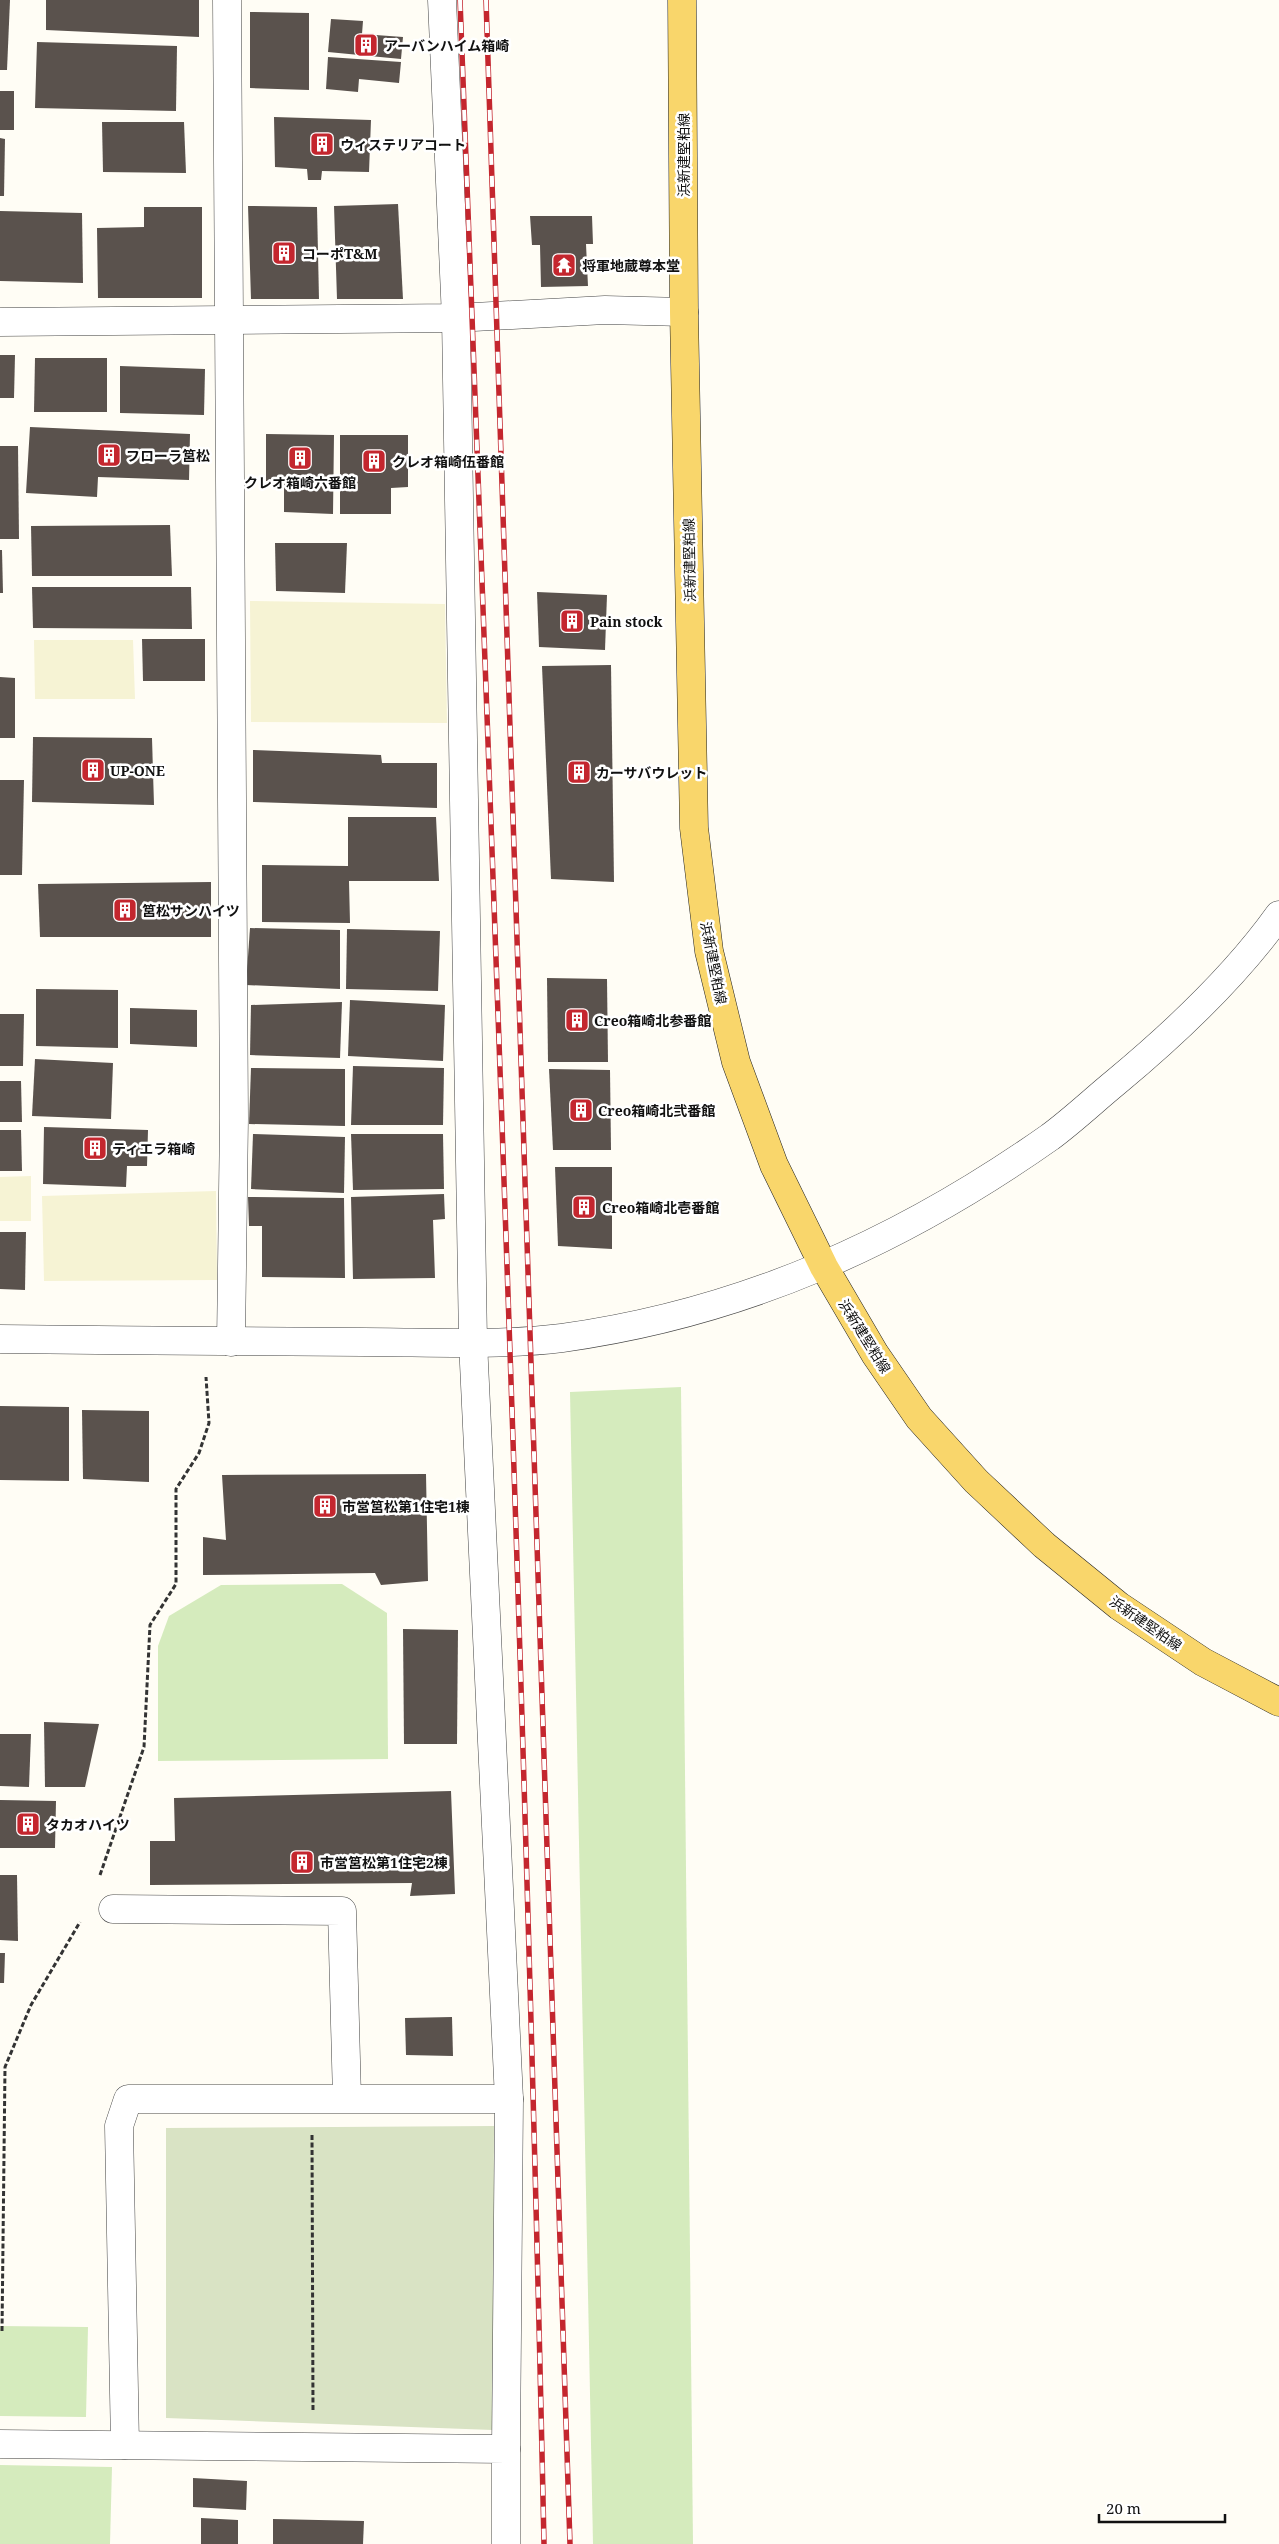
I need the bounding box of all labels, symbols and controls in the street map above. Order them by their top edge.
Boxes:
building icon: アーバンハイム箱崎 [353,32,379,58]
place label: アーバンハイム箱崎 [384,36,509,55]
street label: 浜新建堅粕線 [674,113,693,197]
building icon: ウィステリアコート [309,131,335,157]
place label: ウィステリアコート [340,135,466,154]
building icon: コーポT&M [271,240,297,266]
place label: コーポT&M [302,244,378,263]
temple icon: 将軍地蔵尊本堂 [551,252,577,278]
place label: 将軍地蔵尊本堂 [582,256,680,275]
building icon: フローラ筥松 [96,442,122,468]
building icon: クレオ箱崎六番館 [287,445,313,471]
place label: フローラ筥松 [126,446,210,465]
building icon: クレオ箱崎伍番館 [361,448,387,474]
place label: クレオ箱崎伍番館 [392,452,504,471]
place label: クレオ箱崎六番館 [244,473,356,492]
street label: 浜新建堅粕線 [679,518,699,602]
building icon: Pain stock [559,608,585,634]
place label: Pain stock [590,612,663,631]
building icon: UP-ONE [80,757,106,783]
building icon: カーサバウレット [566,759,592,785]
place label: UP-ONE [110,761,165,780]
place label: カーサバウレット [596,763,707,782]
building icon: 筥松サンハイツ [112,897,138,923]
place label: 筥松サンハイツ [142,901,240,920]
street label: 浜新建堅粕線 [697,920,731,1006]
building icon: Creo箱崎北参番館 [564,1007,590,1033]
place label: Creo箱崎北参番館 [594,1011,711,1030]
building icon: Creo箱崎北弐番館 [568,1097,594,1123]
place label: Creo箱崎北弐番館 [598,1101,715,1120]
building icon: ティエラ箱崎 [82,1135,108,1161]
place label: ティエラ箱崎 [112,1139,195,1158]
building icon: Creo箱崎北壱番館 [571,1194,597,1220]
place label: Creo箱崎北壱番館 [602,1198,719,1217]
street label: 浜新建堅粕線 [835,1295,895,1377]
building icon: 市営筥松第1住宅1棟 [312,1493,338,1519]
place label: 市営筥松第1住宅1棟 [342,1497,470,1516]
street label: 浜新建堅粕線 [1106,1591,1186,1655]
building icon: タカオハイツ [15,1811,41,1837]
place label: タカオハイツ [46,1815,130,1834]
building icon: 市営筥松第1住宅2棟 [289,1849,315,1875]
place label: 市営筥松第1住宅2棟 [320,1853,448,1872]
scale bar [1099,2492,1225,2524]
text: 20 m [1106,2498,1141,2518]

